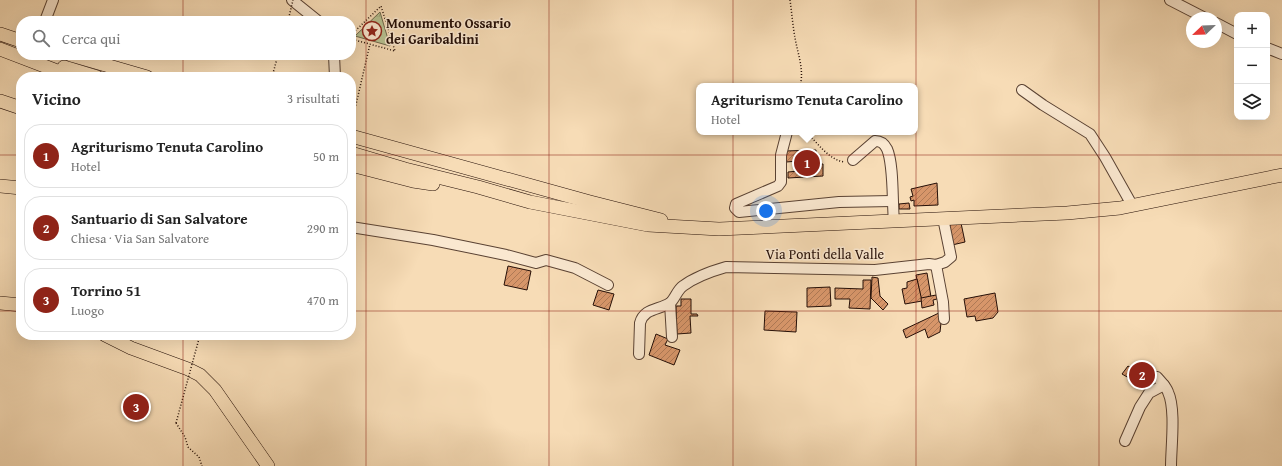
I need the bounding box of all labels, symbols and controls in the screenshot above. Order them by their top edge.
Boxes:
north arrow [1186,12,1222,48]
map controls [1234,12,1270,120]
button: + [1234,12,1270,48]
place label: Monumento Ossario dei Garibaldini [386,13,512,49]
search box [16,16,356,60]
place icon: Monumento Ossario dei Garibaldini [361,20,383,42]
icon: search [30,27,52,49]
text: Cerca qui [62,28,120,49]
button: − [1234,48,1270,84]
popup [696,83,918,135]
button: layers [1234,84,1270,120]
text: Vicino [32,86,81,111]
text: 3 risultati [287,89,340,108]
text: Agriturismo Tenuta Carolino [711,89,903,110]
text: Hotel [711,110,741,129]
text: Agriturismo Tenuta Carolino [71,136,263,157]
text: 1 [43,147,49,166]
text: 50 m [313,147,339,166]
pin: 1 [794,148,820,178]
text: Hotel [71,157,101,176]
your location [756,201,776,221]
text: Santuario di San Salvatore [71,208,248,229]
text: 2 [43,219,49,238]
text: 290 m [307,219,339,238]
text: Chiesa · Via San Salvatore [71,229,209,248]
street label: Via Ponti della Valle [766,244,885,264]
text: Torrino 51 [71,280,141,301]
text: 3 [43,291,49,310]
text: 470 m [307,291,339,310]
text: Luogo [71,301,104,320]
pin: 2 [1129,360,1155,390]
pin: 3 [123,392,149,422]

